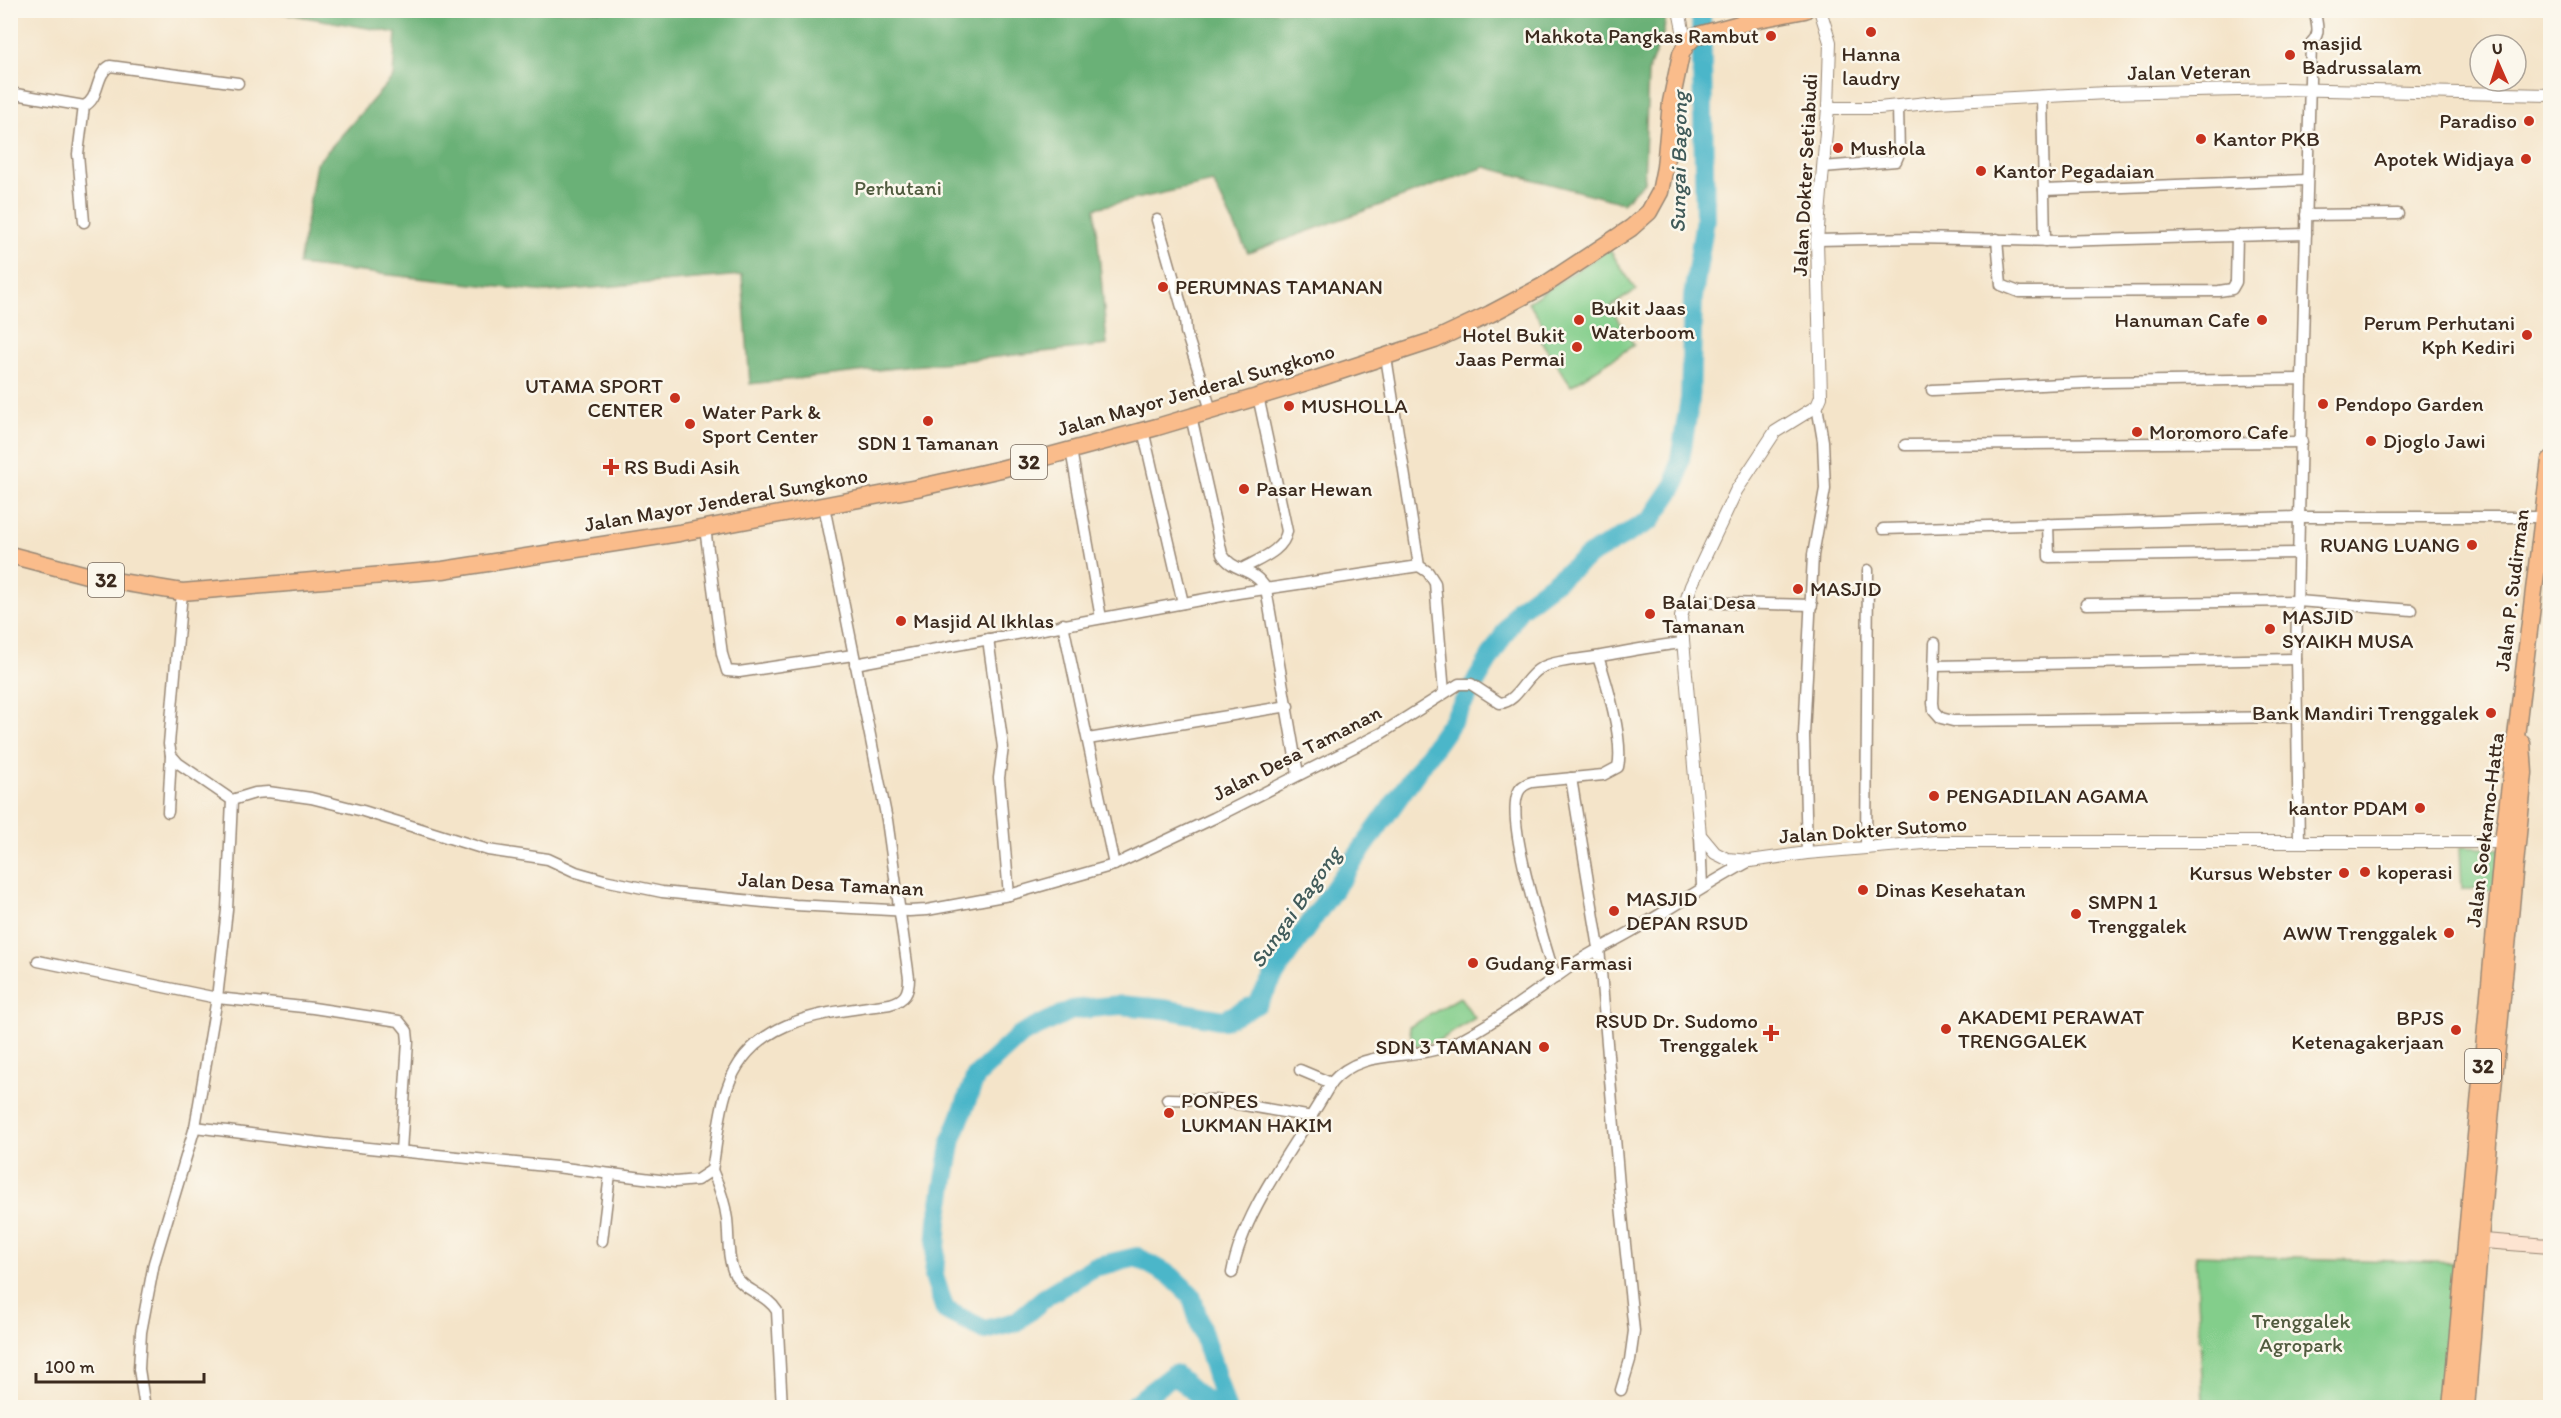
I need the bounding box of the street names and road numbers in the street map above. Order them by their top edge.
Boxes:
street label: Jalan Veteran [2127,58,2251,85]
street label: Jalan Dokter Setiabudi [1787,73,1822,277]
street label: Jalan Mayor Jenderal Sungkono [1054,338,1337,441]
road number: 32 [1011,445,1047,479]
street label: Jalan Mayor Jenderal Sungkono [582,462,870,537]
street label: Jalan P. Sudirman [2489,507,2534,673]
road number: 32 [88,563,124,597]
street label: Jalan Desa Tamanan [1208,699,1385,806]
street label: Jalan Soekarno-Hatta [2460,731,2509,929]
street label: Jalan Dokter Sutomo [1778,810,1968,849]
street label: Jalan Desa Tamanan [737,866,925,901]
road number: 32 [2465,1049,2501,1083]

